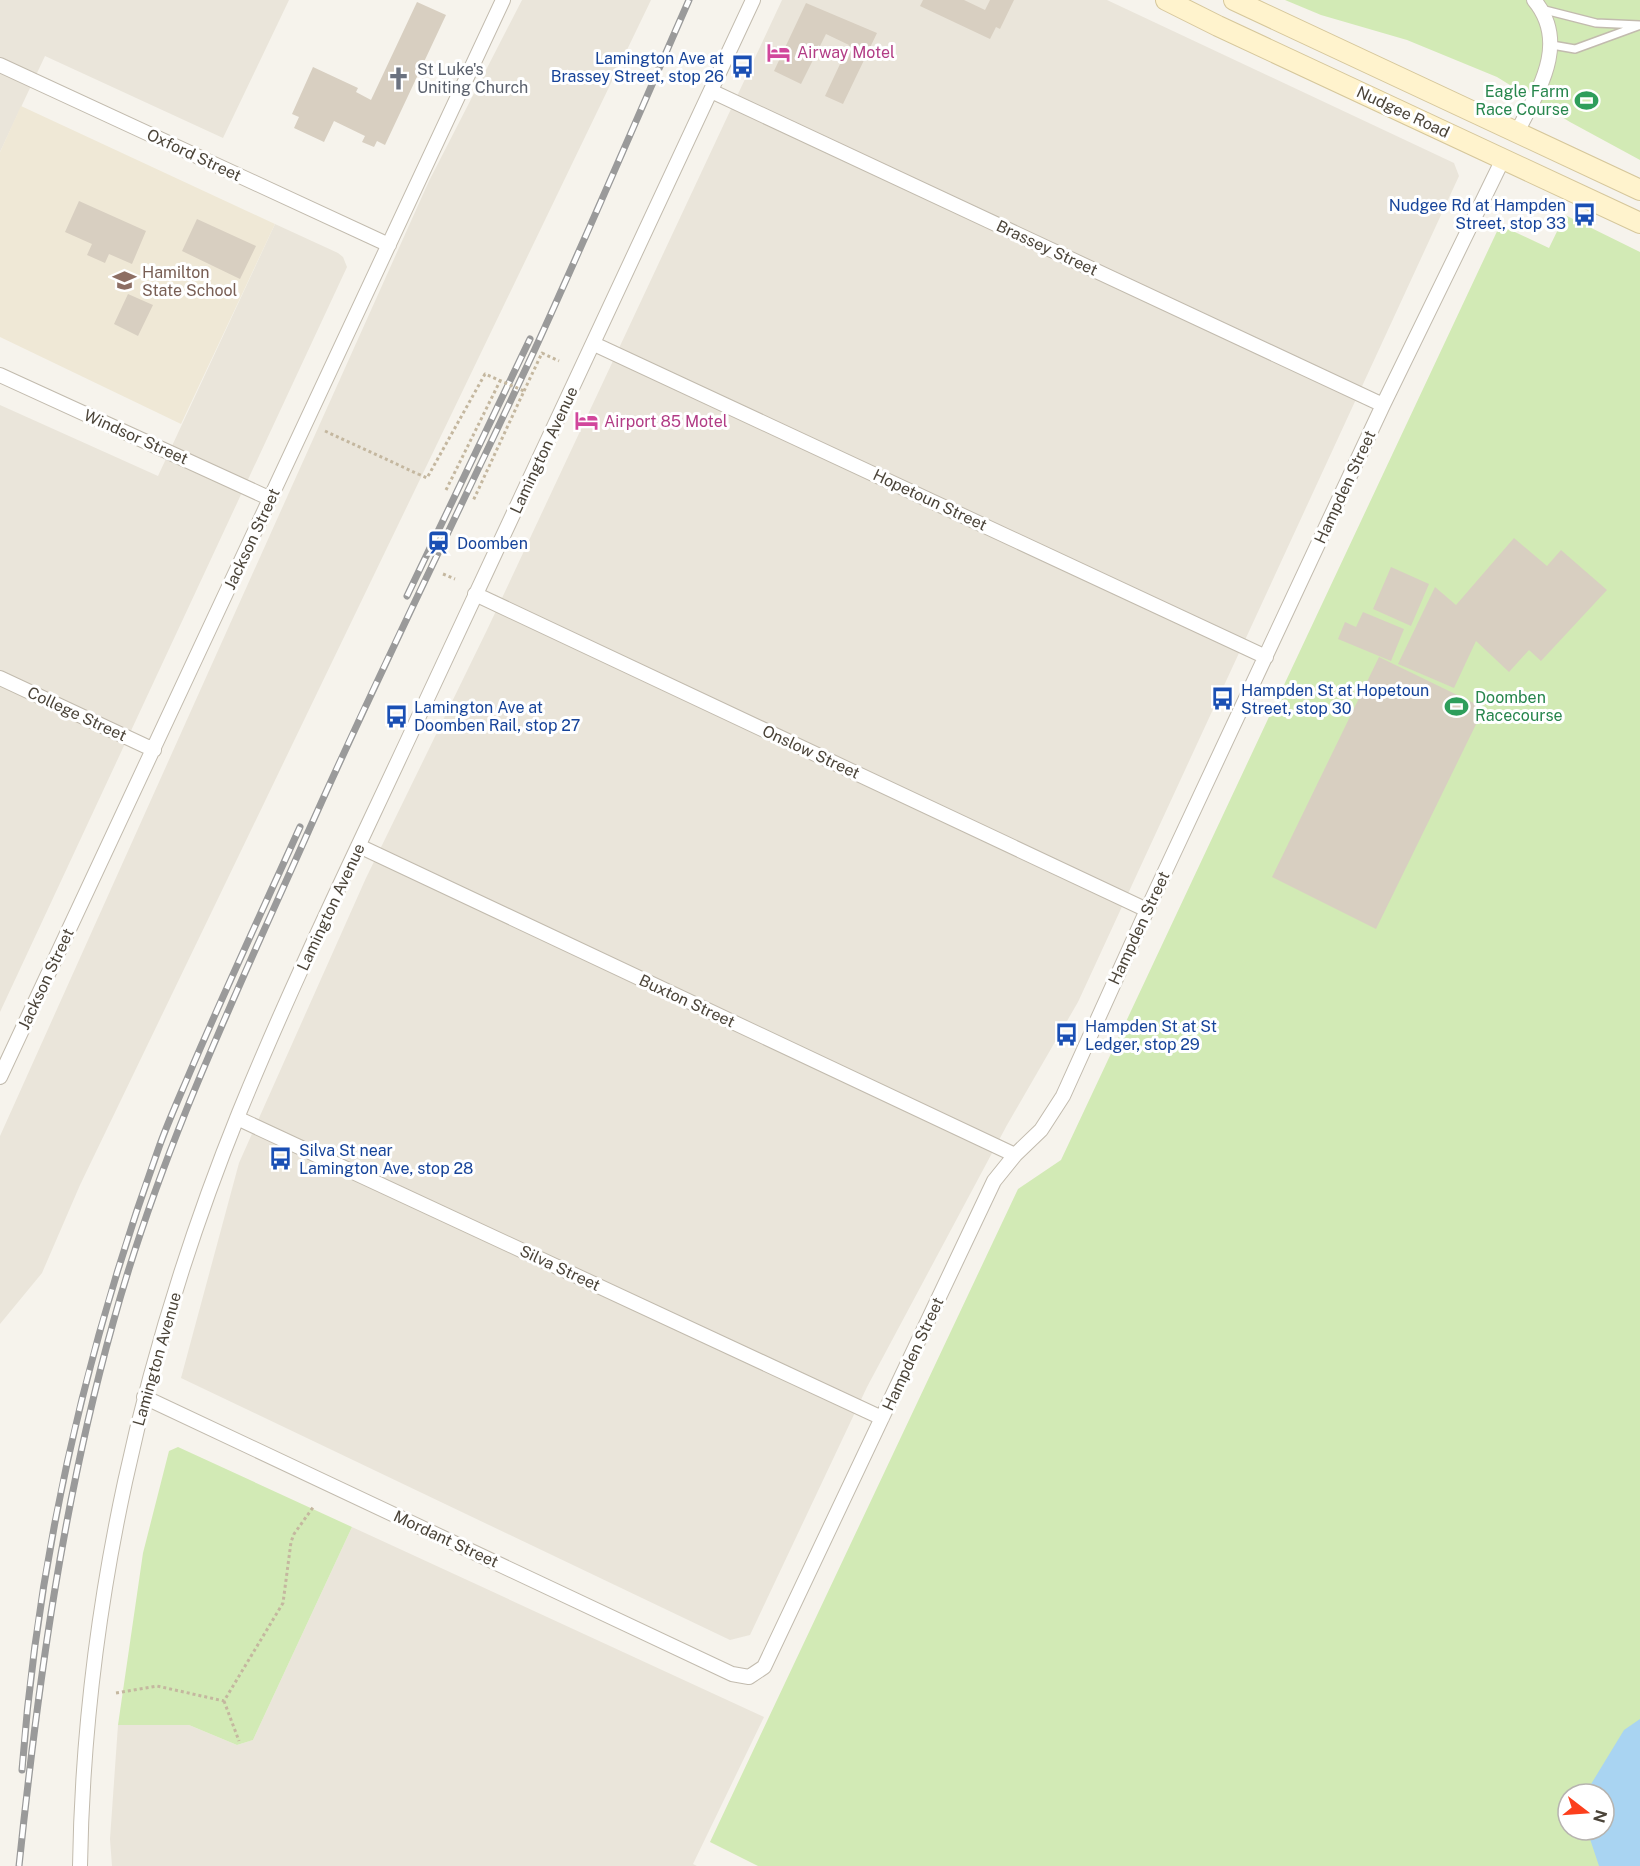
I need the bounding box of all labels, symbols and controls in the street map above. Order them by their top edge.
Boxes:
hotel icon: Airway Motel [766,39,792,65]
place label: Airway Motel [797,43,895,62]
place label: Lamington Ave at Brassey Street, stop 26 [551,49,724,86]
bus stop icon: Lamington Ave at Brassey Street, stop 26 [729,54,755,80]
place label: St Luke's Uniting Church [417,60,528,97]
church icon: St Luke's Uniting Church [386,65,412,91]
street label: Nudgee Road [1353,82,1453,142]
place label: Eagle Farm Race Course [1475,82,1569,119]
sports icon: Eagle Farm Race Course [1574,87,1600,113]
street label: Oxford Street [144,125,244,185]
place label: Nudgee Rd at Hampden Street, stop 33 [1389,196,1566,233]
bus stop icon: Nudgee Rd at Hampden Street, stop 33 [1571,201,1597,227]
street label: Brassey Street [993,216,1101,280]
place label: Hamilton State School [142,263,238,300]
school or university icon: Hamilton State School [111,268,137,294]
street label: Lamington Avenue [506,383,582,517]
street label: Windsor Street [81,406,191,468]
hotel icon: Airport 85 Motel [573,408,599,434]
place label: Airport 85 Motel [604,412,728,431]
street label: Hampden Street [1310,427,1380,547]
street label: Hopetoun Street [870,465,990,535]
street label: Jackson Street [220,485,284,593]
station icon: Doomben [426,530,452,556]
place label: Doomben [457,534,528,553]
place label: Hampden St at Hopetoun Street, stop 30 [1241,681,1429,718]
street label: College Street [24,683,130,745]
bus stop icon: Hampden St at Hopetoun Street, stop 30 [1210,686,1236,712]
place label: Doomben Racecourse [1475,688,1563,725]
sports icon: Doomben Racecourse [1444,693,1470,719]
place label: Lamington Ave at Doomben Rail, stop 27 [414,698,580,735]
bus stop icon: Lamington Ave at Doomben Rail, stop 27 [383,703,409,729]
street label: Onslow Street [759,721,863,783]
street label: Lamington Avenue [293,840,369,974]
street label: Hampden Street [1104,868,1174,988]
street label: Jackson Street [14,925,78,1033]
street label: Buxton Street [636,970,738,1032]
place label: Hampden St at St Ledger, stop 29 [1085,1017,1217,1054]
bus stop icon: Hampden St at St Ledger, stop 29 [1054,1022,1080,1048]
place label: Silva St near Lamington Ave, stop 28 [299,1141,473,1178]
bus stop icon: Silva St near Lamington Ave, stop 28 [268,1146,294,1172]
street label: Silva Street [517,1241,603,1295]
street label: Lamington Avenue [129,1290,185,1428]
street label: Hampden Street [878,1294,948,1414]
street label: Mordant Street [391,1506,501,1572]
north arrow [1556,1782,1616,1842]
text: N [1589,1807,1611,1825]

